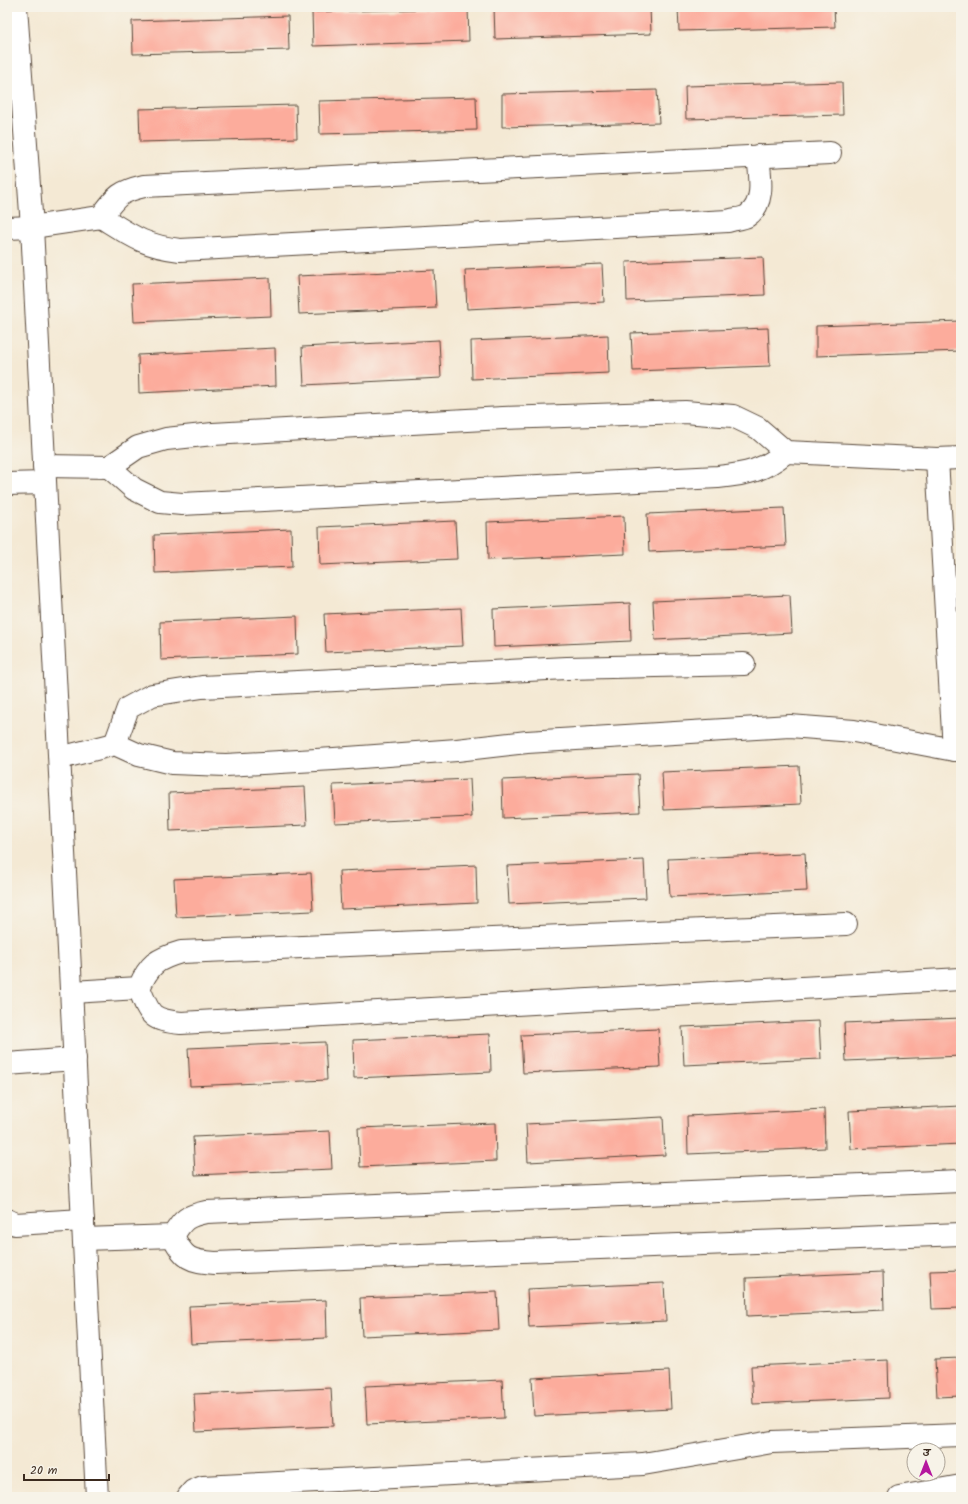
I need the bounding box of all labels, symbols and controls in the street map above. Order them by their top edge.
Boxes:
north arrow [906,1442,946,1482]
text: उ [923,1444,932,1462]
scale bar [24,1456,109,1482]
text: 20 m [30,1461,58,1480]

